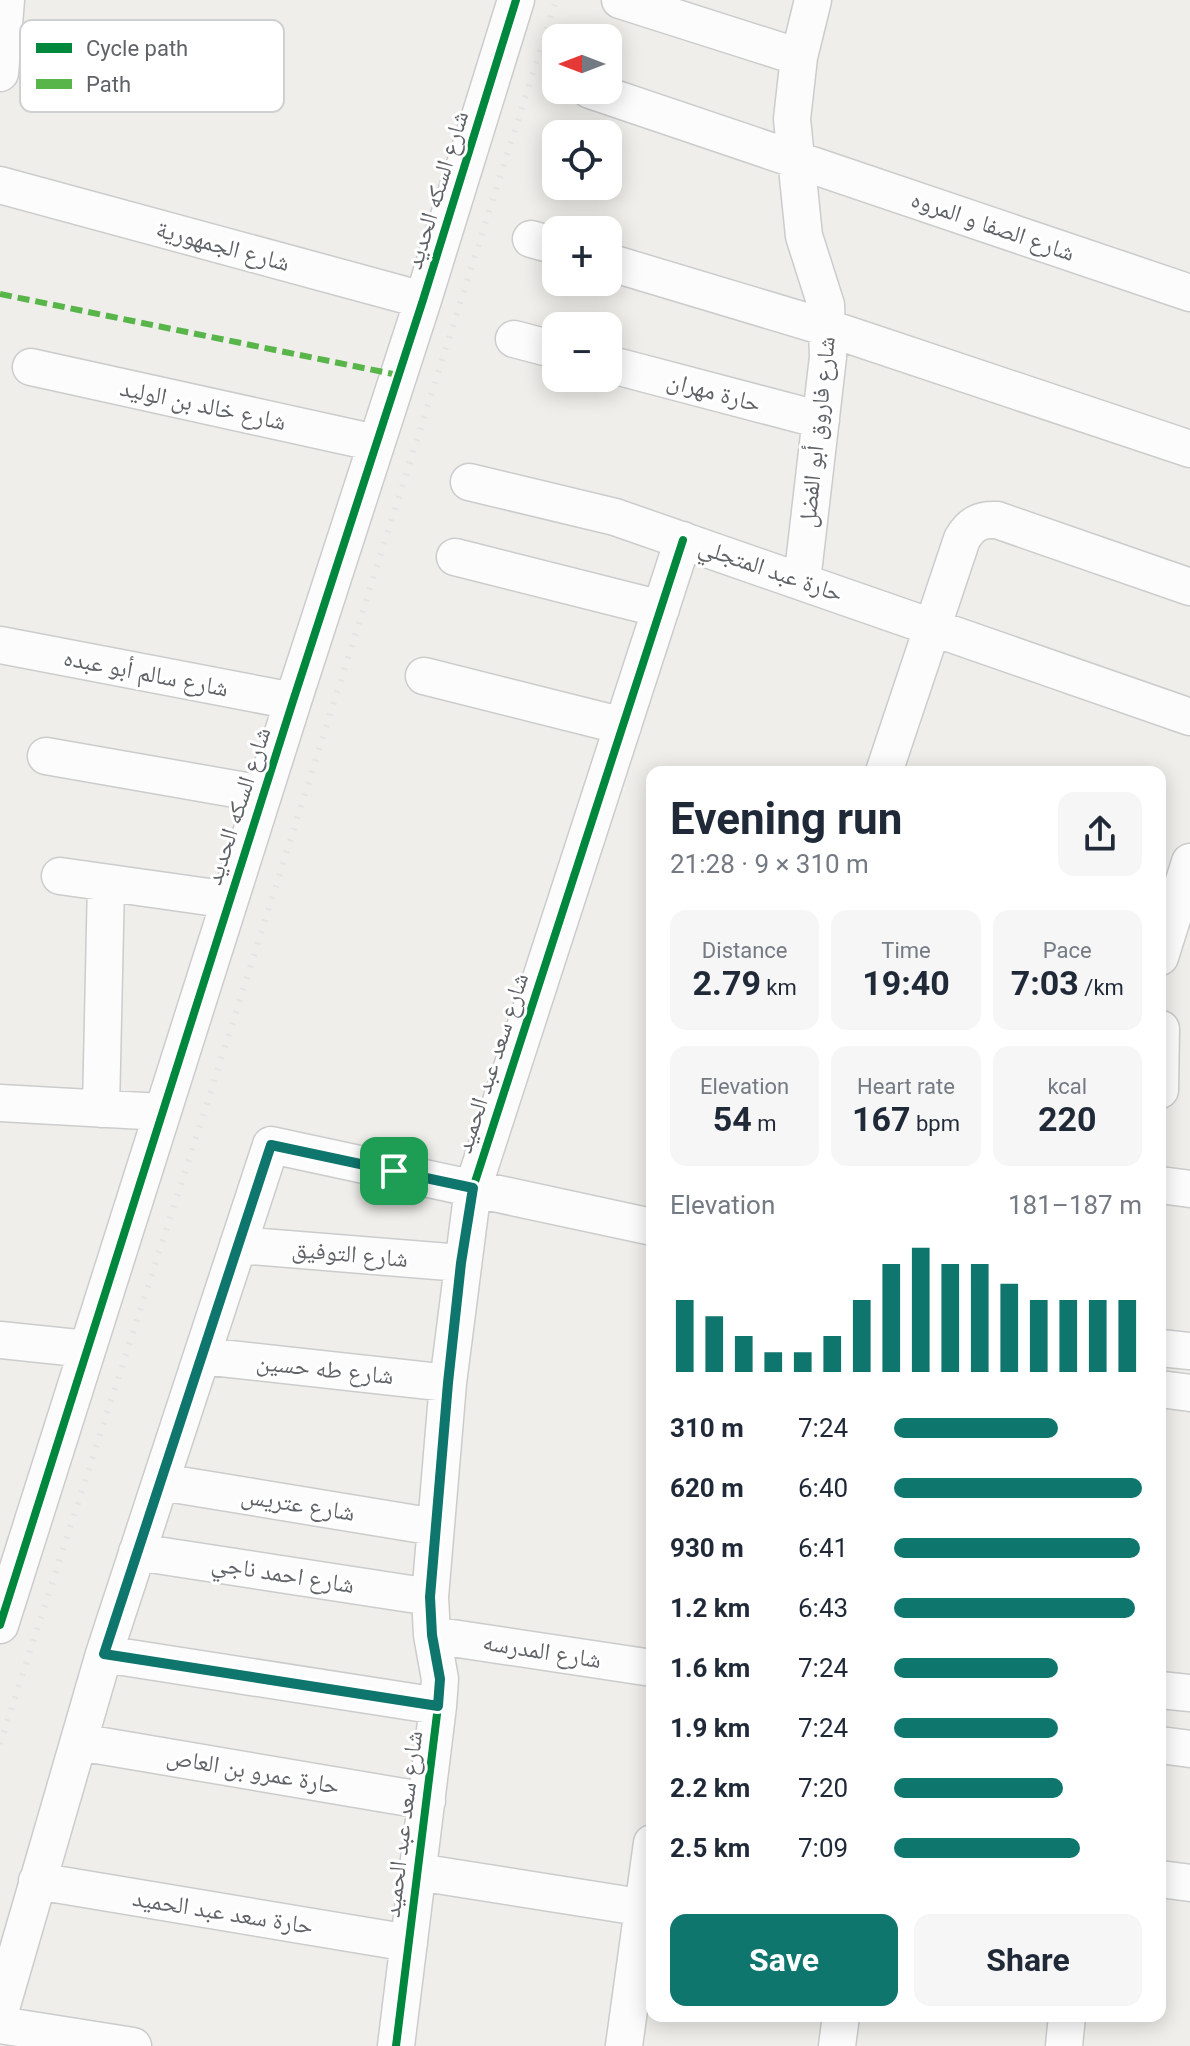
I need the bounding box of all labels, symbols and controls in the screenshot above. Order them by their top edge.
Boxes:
legend [20,20,284,112]
north arrow [542,24,622,104]
map controls [542,24,622,392]
text: Cycle path [86,36,188,61]
text: Path [86,72,131,97]
street label: شارع السكه الحديد [400,108,475,273]
button: locate [542,120,622,200]
street label: شارع الصفا و المروه [907,185,1078,268]
street label: شارع الجمهورية [153,215,293,278]
button: + [542,216,622,296]
button: − [542,312,622,392]
street label: شارع فاروق أبو الفضل [793,335,842,529]
street label: حارة مهران [664,366,764,418]
street label: شارع خالد بن الوليد [117,374,289,437]
street label: حارة عبد المتجلي [694,532,847,613]
street label: شارع سالم أبو عبده [61,643,231,705]
street label: شارع السكه الحديد [199,724,278,889]
button: share [1058,792,1142,876]
text: Evening run [670,793,902,845]
text: 21:28 · 9 × 310 m [670,849,869,879]
text: Distance [702,938,787,963]
text: Time [881,938,931,963]
text: Pace [1043,938,1092,963]
text: 2.79 [693,963,761,1003]
text: 19:40 [862,963,950,1003]
text: 7:03 [1011,963,1079,1003]
street label: شارع سعد عبد الحميد [450,969,535,1157]
text: km [761,975,797,1000]
text: /km [1079,975,1124,1000]
text: Elevation [700,1074,789,1099]
text: Heart rate [857,1074,955,1099]
text: kcal [1047,1074,1087,1099]
text: 54 [713,1099,752,1139]
text: 167 [852,1099,911,1139]
text: 220 [1038,1099,1097,1139]
text: m [752,1111,777,1136]
text: bpm [911,1111,960,1136]
pin [360,1137,428,1205]
icon: arrive [372,1149,416,1193]
text: Elevation [670,1190,775,1220]
text: 181–187 m [1008,1190,1142,1220]
street label: شارع التوفيق [291,1235,409,1274]
street label: شارع طه حسين [255,1348,395,1391]
text: 310 m [670,1413,744,1443]
text: 7:24 [798,1413,848,1443]
text: 620 m [670,1473,744,1503]
text: 6:40 [798,1473,848,1503]
street label: شارع عتريس [239,1481,357,1528]
text: 930 m [670,1533,744,1563]
text: 6:41 [798,1533,848,1563]
street label: شارع احمد ناجي [209,1549,356,1604]
text: 1.2 km [670,1593,750,1623]
text: 6:43 [798,1593,848,1623]
street label: شارع المدرسه [481,1628,603,1675]
text: 1.6 km [670,1653,750,1683]
text: 7:24 [798,1653,848,1683]
text: 1.9 km [670,1713,750,1743]
text: 7:24 [798,1713,848,1743]
street label: شارع سعد عبد الحميد [378,1729,429,1919]
street label: حارة عمرو بن العاص [164,1742,342,1800]
text: 2.2 km [670,1773,750,1803]
text: 7:20 [798,1773,848,1803]
text: 2.5 km [670,1833,750,1863]
text: 7:09 [798,1833,848,1863]
street label: حارة سعد عبد الحميد [131,1884,315,1940]
button: Save [670,1914,898,2006]
button: Share [914,1914,1142,2006]

